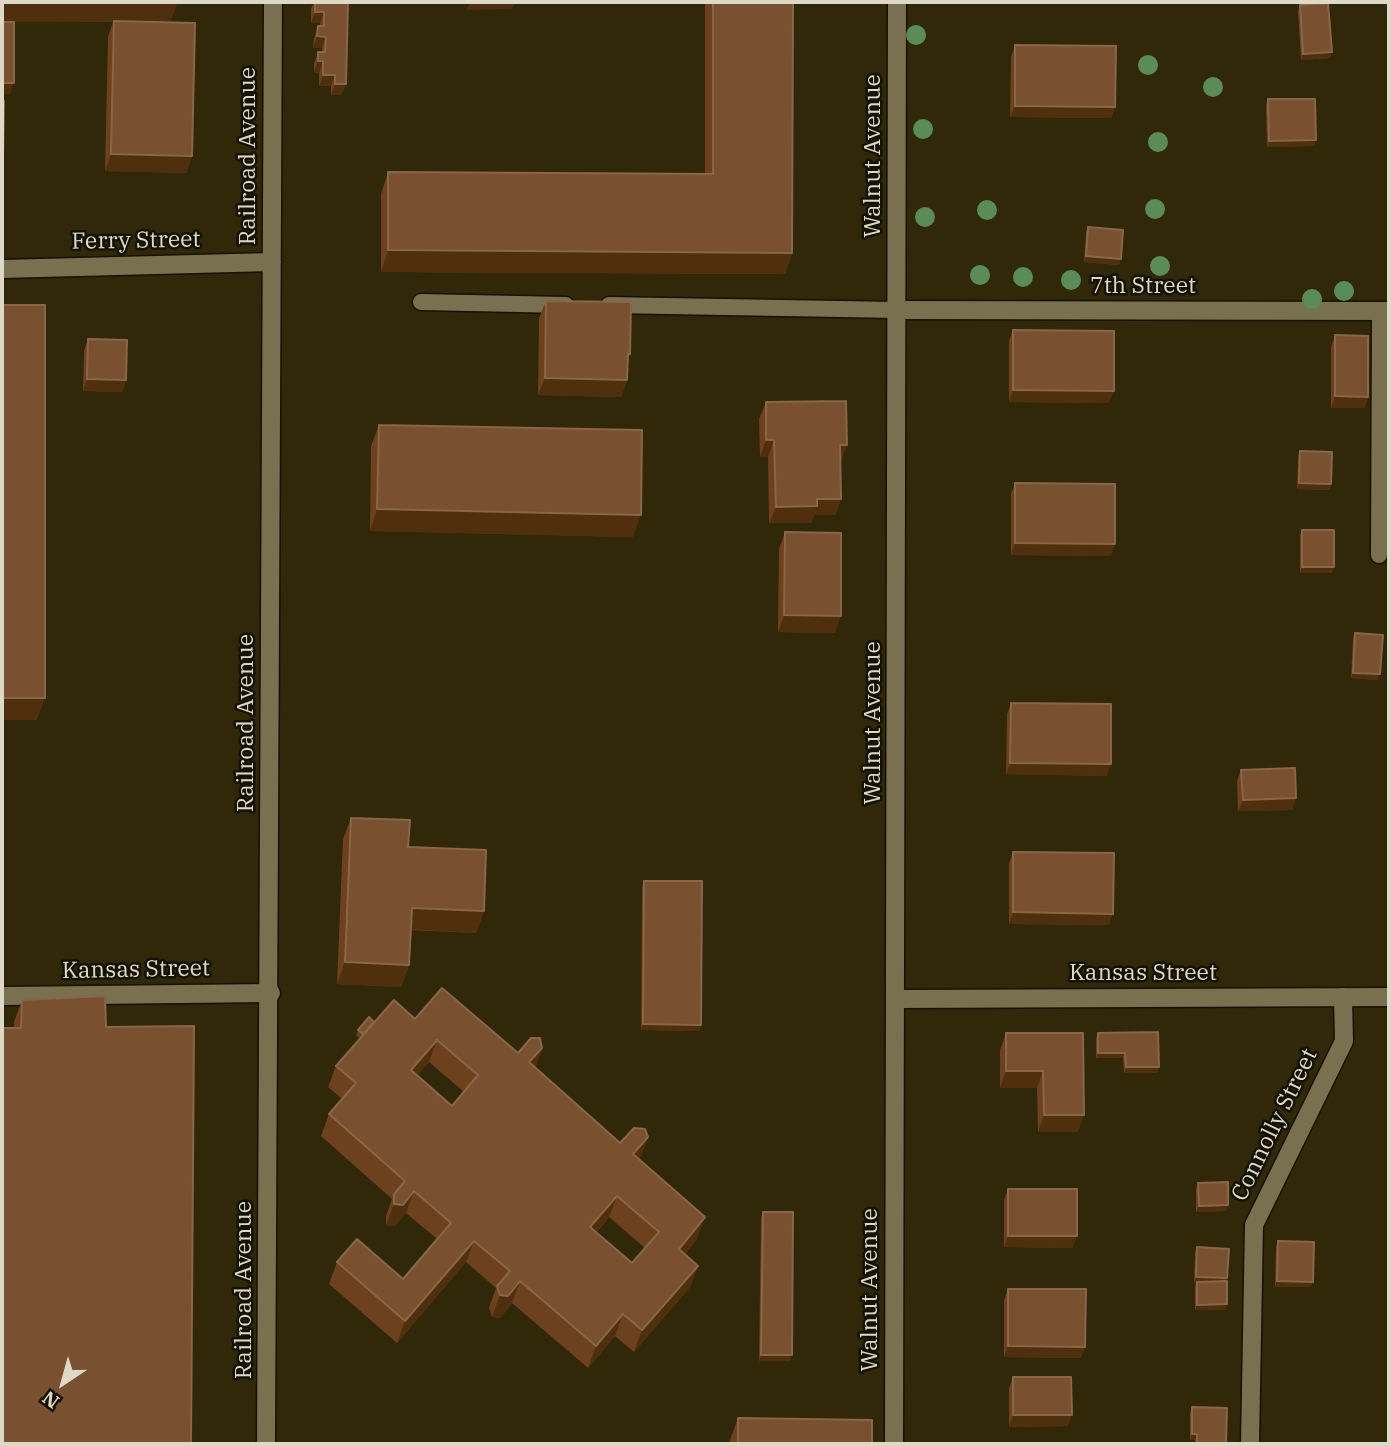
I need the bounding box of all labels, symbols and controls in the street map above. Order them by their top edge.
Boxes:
street label: Railroad Avenue [234,67,262,245]
street label: Walnut Avenue [859,74,887,238]
street label: Ferry Street [71,226,201,256]
street label: 7th Street [1090,272,1196,300]
street label: Railroad Avenue [232,634,260,812]
street label: Walnut Avenue [859,641,887,805]
street label: Kansas Street [62,955,210,985]
street label: Kansas Street [1069,959,1217,987]
street label: Connolly Street [1226,1044,1324,1206]
street label: Railroad Avenue [230,1201,258,1379]
street label: Walnut Avenue [856,1208,884,1372]
north arrow [28,1348,98,1418]
text: N [38,1386,64,1414]

